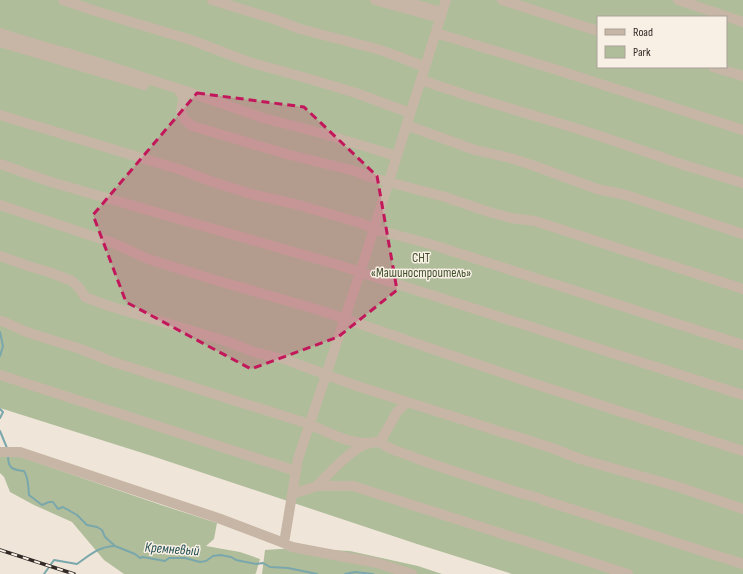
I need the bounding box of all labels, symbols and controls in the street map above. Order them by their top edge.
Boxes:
legend [597,16,727,68]
text: Road [633,25,653,40]
text: Park [633,45,651,60]
park label: СНТ «Машиностроитель» [371,250,471,281]
water label: Кремневый [144,539,200,559]

